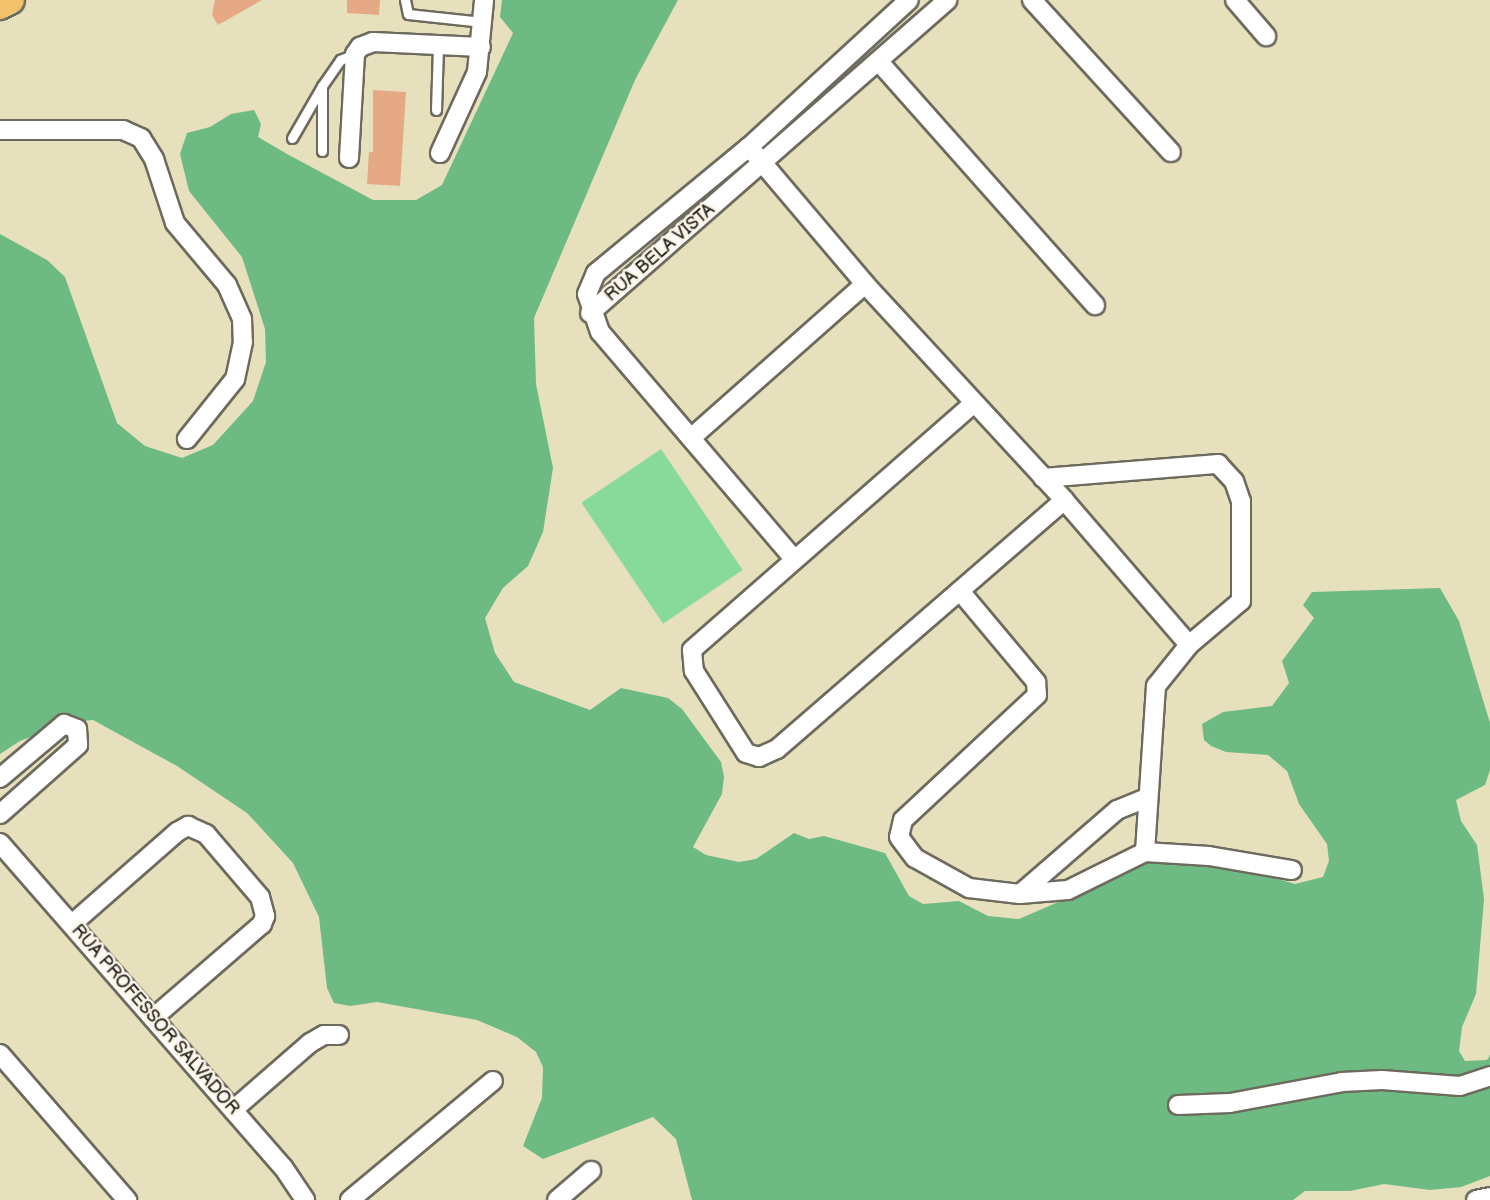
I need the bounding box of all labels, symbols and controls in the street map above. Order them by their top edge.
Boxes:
street label: RUA BELA VISTA [600,199,720,307]
street label: RUA PROFESSOR SALVADOR [66,920,244,1120]

